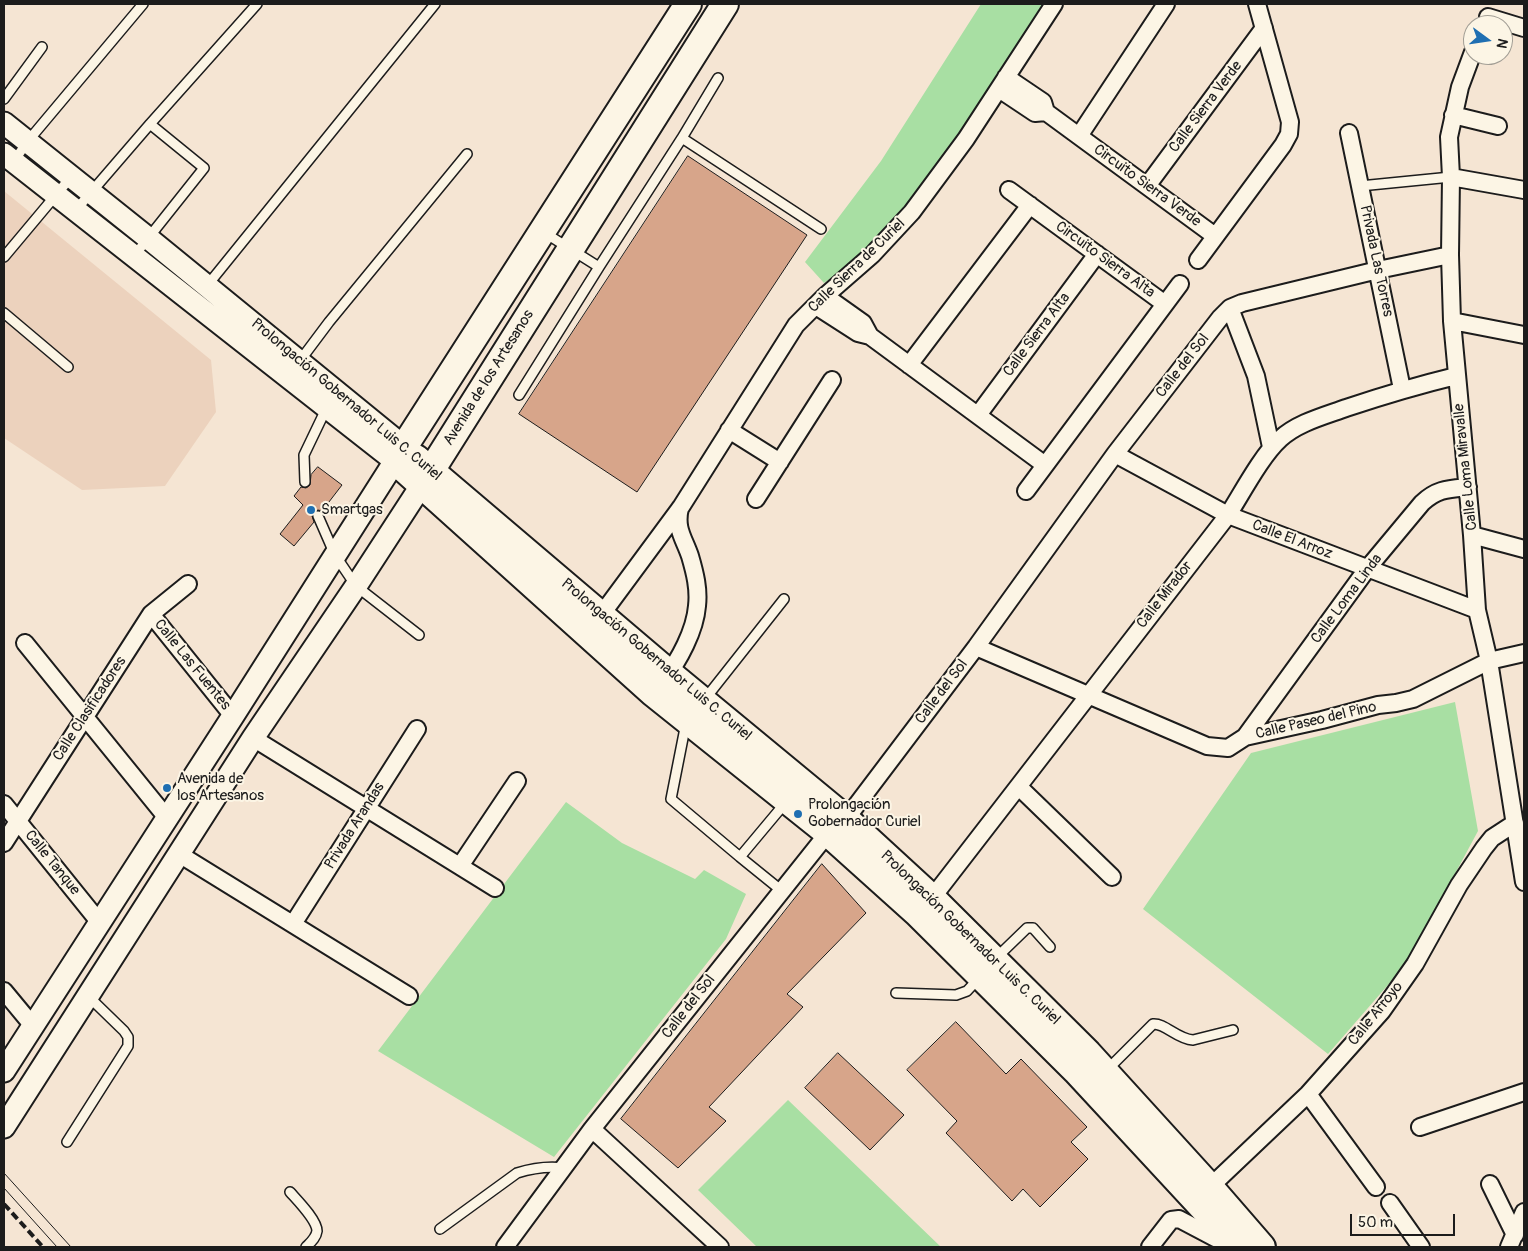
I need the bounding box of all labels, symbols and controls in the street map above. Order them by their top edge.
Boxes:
north arrow [1463,15,1513,65]
text: N [1493,37,1511,50]
street label: Calle Sierra Verde [1166,58,1246,156]
street label: Circuito Sierra Verde [1090,141,1204,231]
street label: Privada Las Torres [1355,204,1397,318]
street label: Calle Sierra de Curiel [805,215,909,317]
street label: Circuito Sierra Alta [1052,218,1158,302]
street label: Calle Sierra Alta [1000,290,1074,380]
street label: Avenida de los Artesanos [440,307,538,449]
street label: Prolongación Gobernador Luis C. Curiel [247,315,445,485]
street label: Calle del Sol [1152,330,1214,402]
street label: Calle Loma Miravalle [1450,403,1482,531]
place label: Smartgas [321,501,383,519]
marker: Smartgas [305,504,317,516]
street label: Calle El Arroz [1249,516,1335,564]
street label: Calle Loma Linda [1307,551,1387,647]
street label: Calle Mirador [1133,558,1197,632]
street label: Prolongación Gobernador Luis C. Curiel [557,575,755,745]
street label: Calle Las Fuentes [150,616,234,714]
street label: Calle Clasificadores [50,653,130,765]
street label: Calle del Sol [912,656,972,728]
street label: Calle Paseo del Pino [1254,698,1378,744]
place label: Avenida de los Artesanos [177,770,264,805]
street label: Privada Arandas [321,779,389,873]
marker: Avenida de los Artesanos [161,782,173,794]
place label: Prolongación Gobernador Curiel [808,796,921,831]
marker: Prolongación Gobernador Curiel [792,808,804,820]
street label: Calle Tanque [20,827,84,899]
street label: Prolongación Gobernador Luis C. Curiel [876,847,1064,1029]
street label: Calle del Sol [658,971,720,1043]
street label: Calle Arroyo [1345,979,1407,1049]
scale bar [1353,1204,1458,1236]
text: 50 m [1358,1213,1393,1232]

